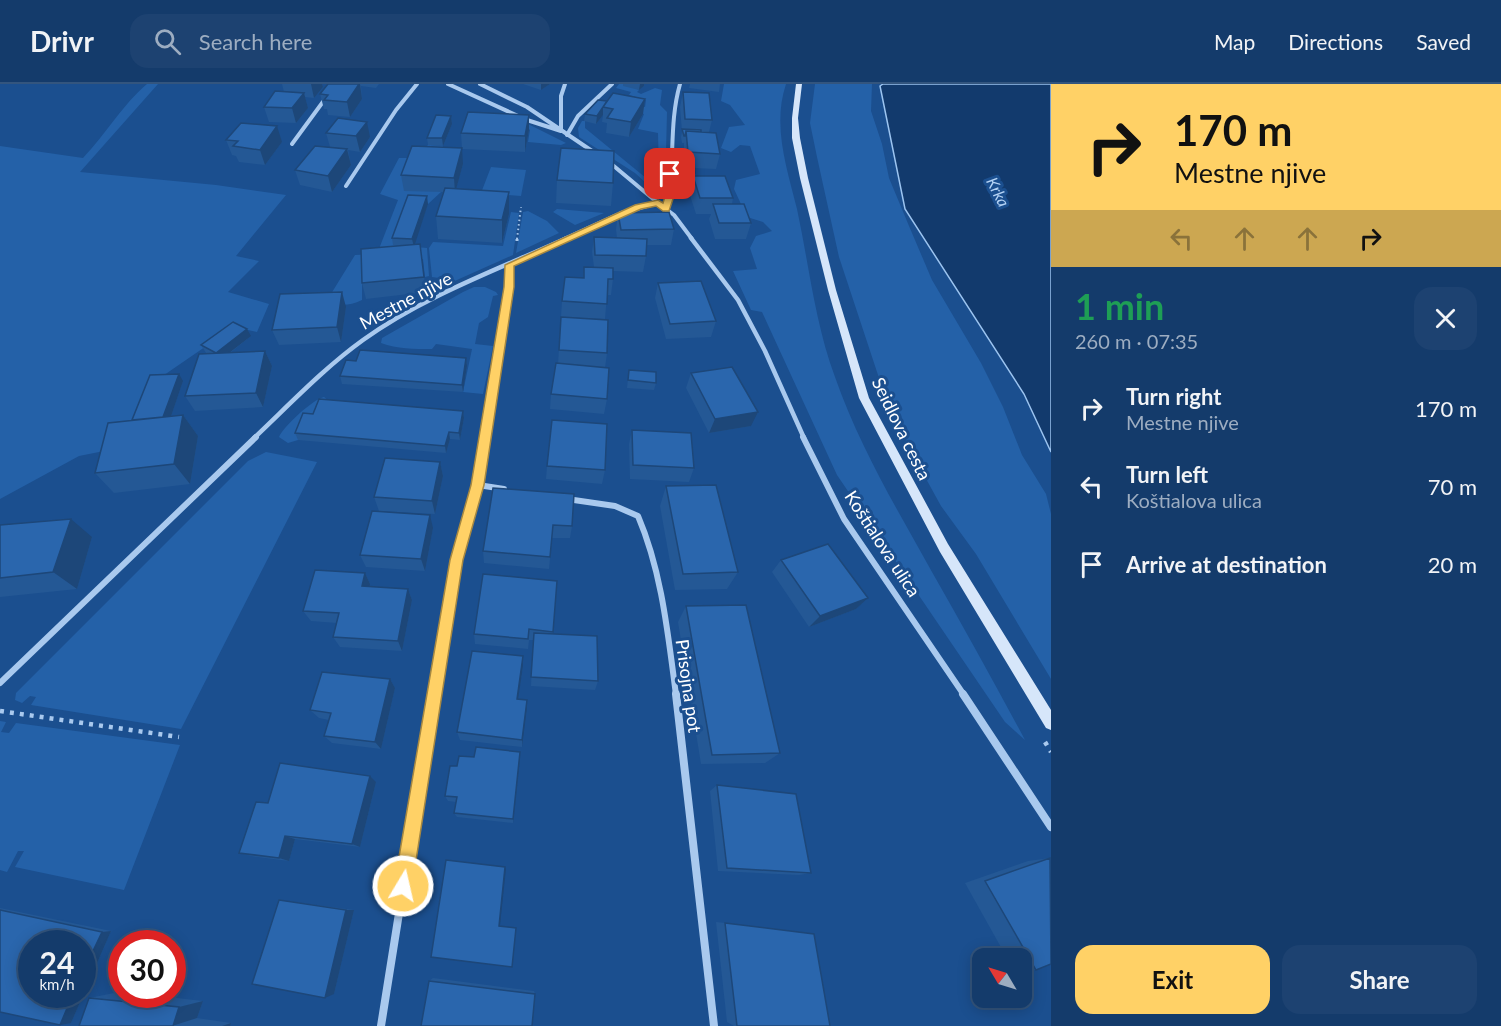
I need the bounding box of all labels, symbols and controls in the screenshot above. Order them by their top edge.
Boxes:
search box [130,14,550,68]
text: Drivr [30,24,94,58]
icon: search [151,25,184,58]
text: Search here [199,28,312,55]
text: Map [1214,29,1255,54]
text: Directions [1288,29,1383,54]
text: Saved [1416,29,1471,54]
text: 170 m [1174,105,1292,155]
icon: right [1075,108,1153,186]
pin [644,148,695,199]
text: Mestne njive [1174,156,1326,189]
icon: arrive [653,157,686,190]
water label: Krka [983,174,1014,210]
icon: left [1165,222,1198,255]
icon: ahead [1228,222,1261,255]
icon: ahead [1291,222,1324,255]
icon: right [1354,222,1387,255]
street label: Mestne njive [356,267,456,334]
text: 1 min [1075,284,1164,328]
button: close [1414,287,1477,350]
text: 260 m · 07:35 [1075,329,1198,353]
street label: Seidlova cesta [868,374,936,484]
text: Turn right [1126,383,1221,410]
icon: right [1075,392,1108,425]
text: 170 m [1415,395,1477,422]
text: Mestne njive [1126,410,1239,434]
text: Turn left [1126,461,1208,488]
icon: left [1075,470,1108,503]
text: 70 m [1428,473,1477,500]
street label: Koštialova ulica [840,486,925,601]
text: Koštialova ulica [1126,488,1262,512]
icon: arrive [1075,548,1108,581]
text: Arrive at destination [1126,551,1327,578]
text: 20 m [1428,551,1477,578]
street label: Prisojna pot [672,638,707,734]
position arrow [371,854,435,918]
speed limit sign: 30 [108,930,186,1008]
text: 24 [40,944,74,980]
button: Exit [1075,945,1270,1014]
button: Share [1282,945,1477,1014]
north arrow [972,948,1032,1008]
map controls [972,948,1032,1008]
text: km/h [39,975,75,993]

